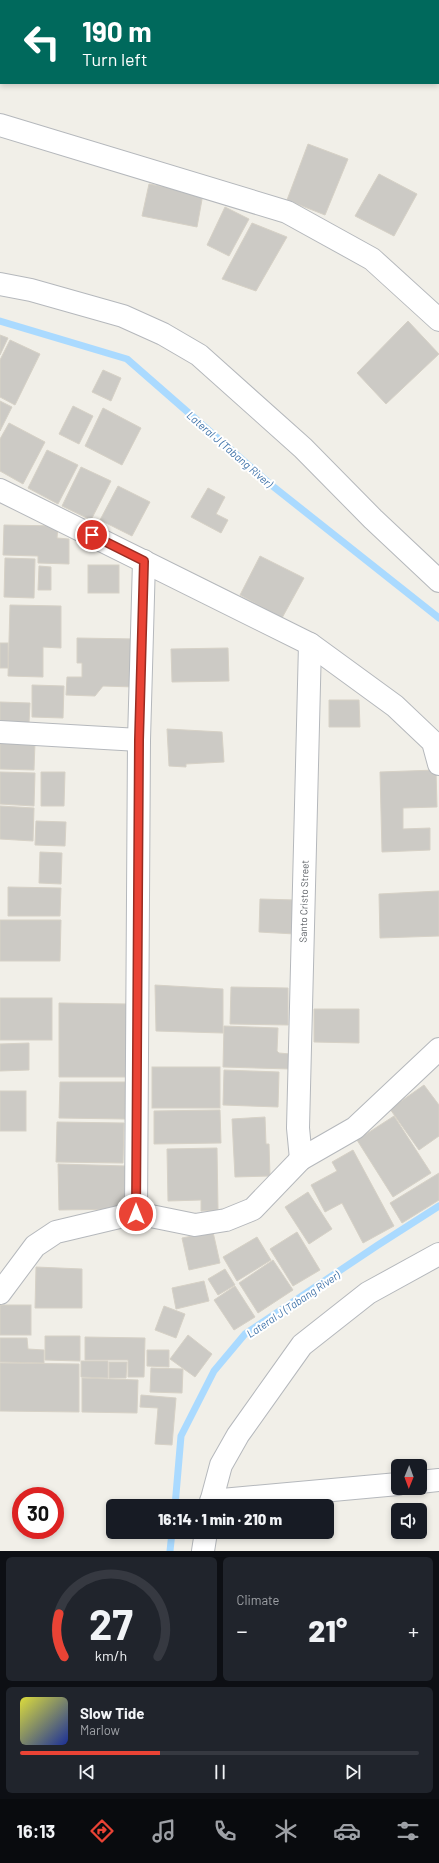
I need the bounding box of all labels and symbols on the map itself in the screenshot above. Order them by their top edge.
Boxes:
water label: Lateral J (Tabang River) [184,408,277,491]
pin [75,518,109,552]
street label: Santo Cristo Street [297,859,311,943]
position arrow [115,1193,157,1235]
water label: Lateral J (Tabang River) [244,1267,343,1340]
north arrow [391,1459,427,1495]
speed limit sign: 30 [12,1487,64,1539]

